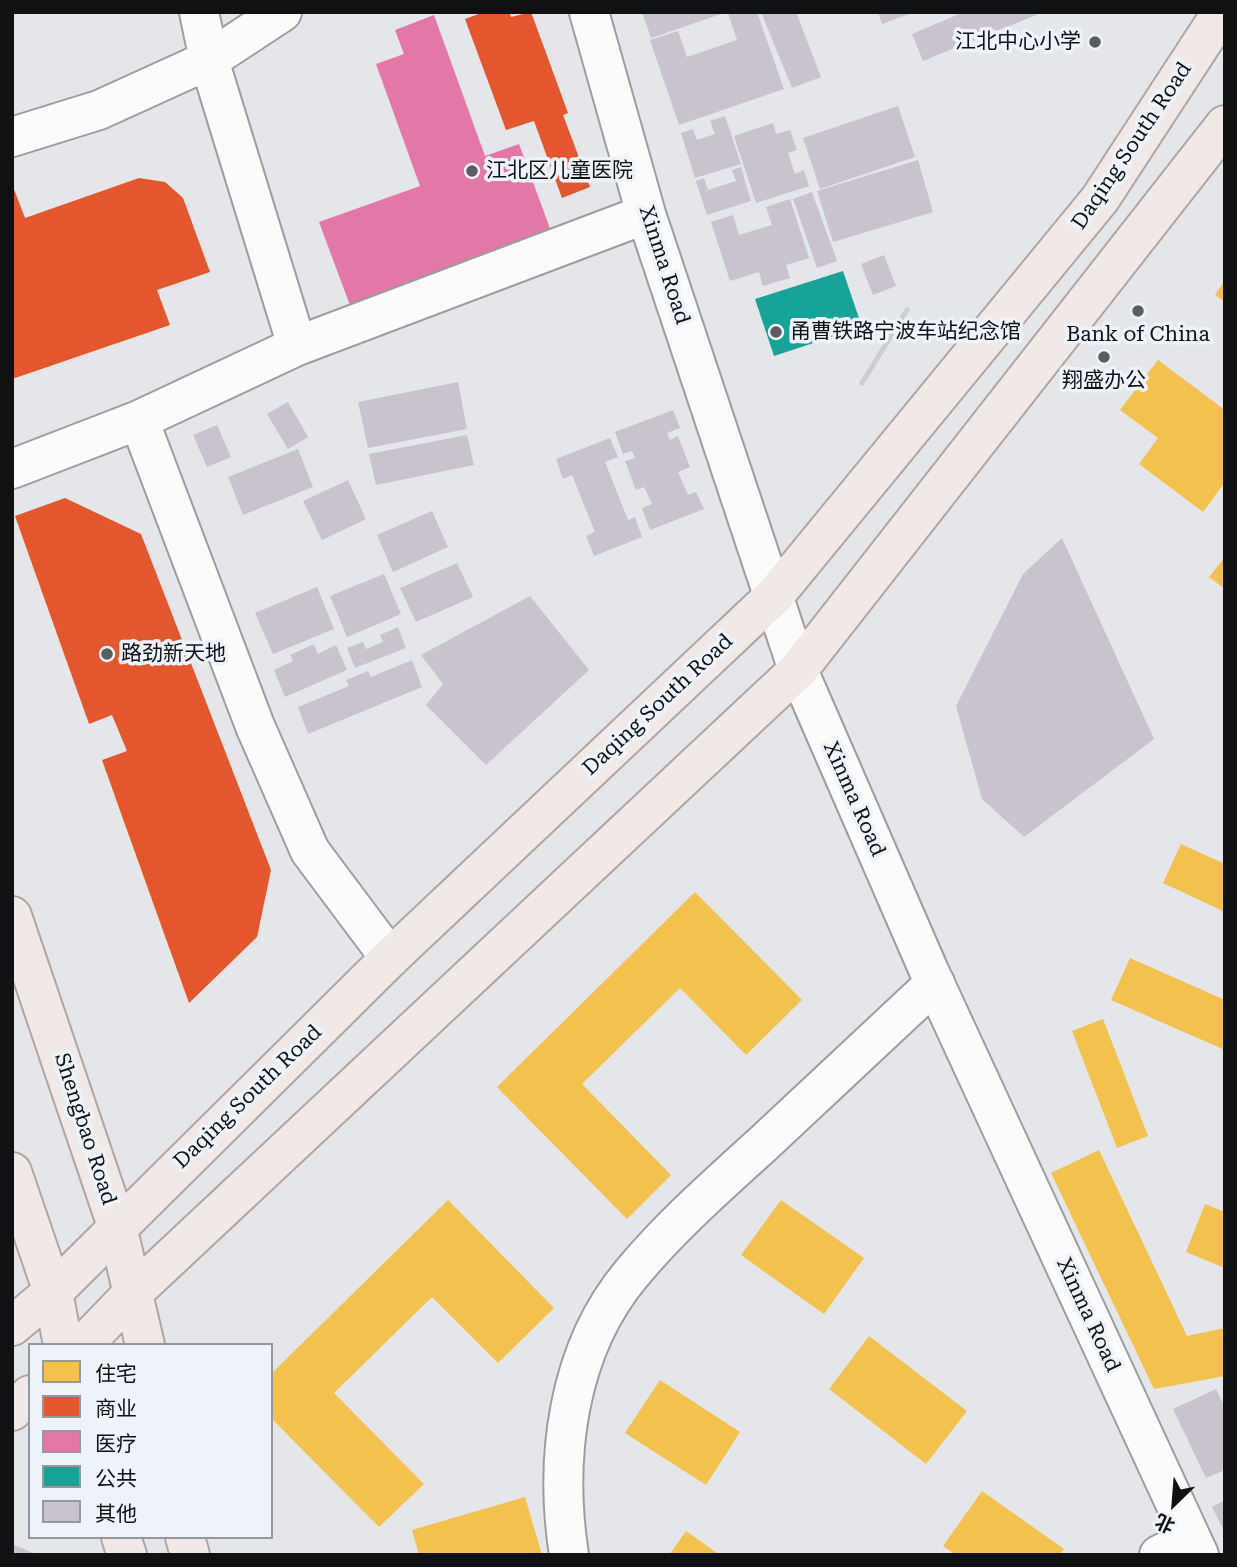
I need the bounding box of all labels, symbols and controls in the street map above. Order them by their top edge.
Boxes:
place label: 江北中心小学 [955,29,1081,55]
marker: 江北中心小学 [1087,34,1103,50]
street label: Daqing South Road [1067,58,1197,234]
place label: 江北区儿童医院 [486,158,633,184]
marker: 江北区儿童医院 [464,163,480,179]
street label: Xinma Road [633,203,695,327]
marker: Bank of China [1130,303,1146,319]
place label: 甬曹铁路宁波车站纪念馆 [790,319,1021,345]
place label: Bank of China [1066,322,1210,348]
marker: 甬曹铁路宁波车站纪念馆 [768,324,784,340]
marker: 翔盛办公 [1096,349,1112,365]
place label: 翔盛办公 [1062,368,1146,394]
street label: Daqing South Road [578,629,738,781]
place label: 路劲新天地 [121,641,226,667]
marker: 路劲新天地 [99,646,115,662]
street label: Xinma Road [817,738,891,860]
street label: Daqing South Road [169,1020,327,1174]
street label: Shengbao Road [49,1050,121,1208]
street label: Xinma Road [1051,1254,1125,1376]
legend [28,1343,273,1539]
text: 住宅 [95,1362,137,1386]
text: 商业 [95,1397,137,1421]
text: 医疗 [95,1432,137,1456]
text: 公共 [95,1467,137,1491]
north arrow [1139,1469,1209,1539]
text: 其他 [95,1502,137,1526]
text: 北 [1151,1509,1178,1538]

